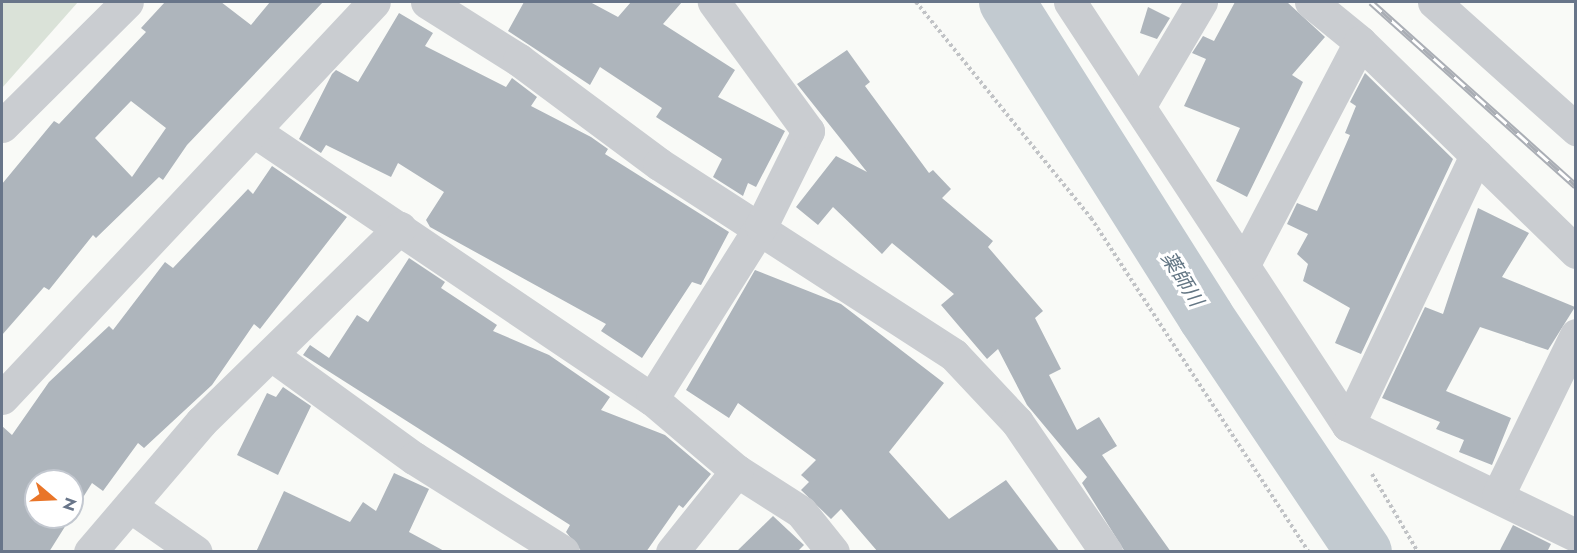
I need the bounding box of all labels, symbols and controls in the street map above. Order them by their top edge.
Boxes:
water label: 薬師川 [1156,247,1208,311]
north arrow [24,469,84,529]
text: N [57,495,83,514]

